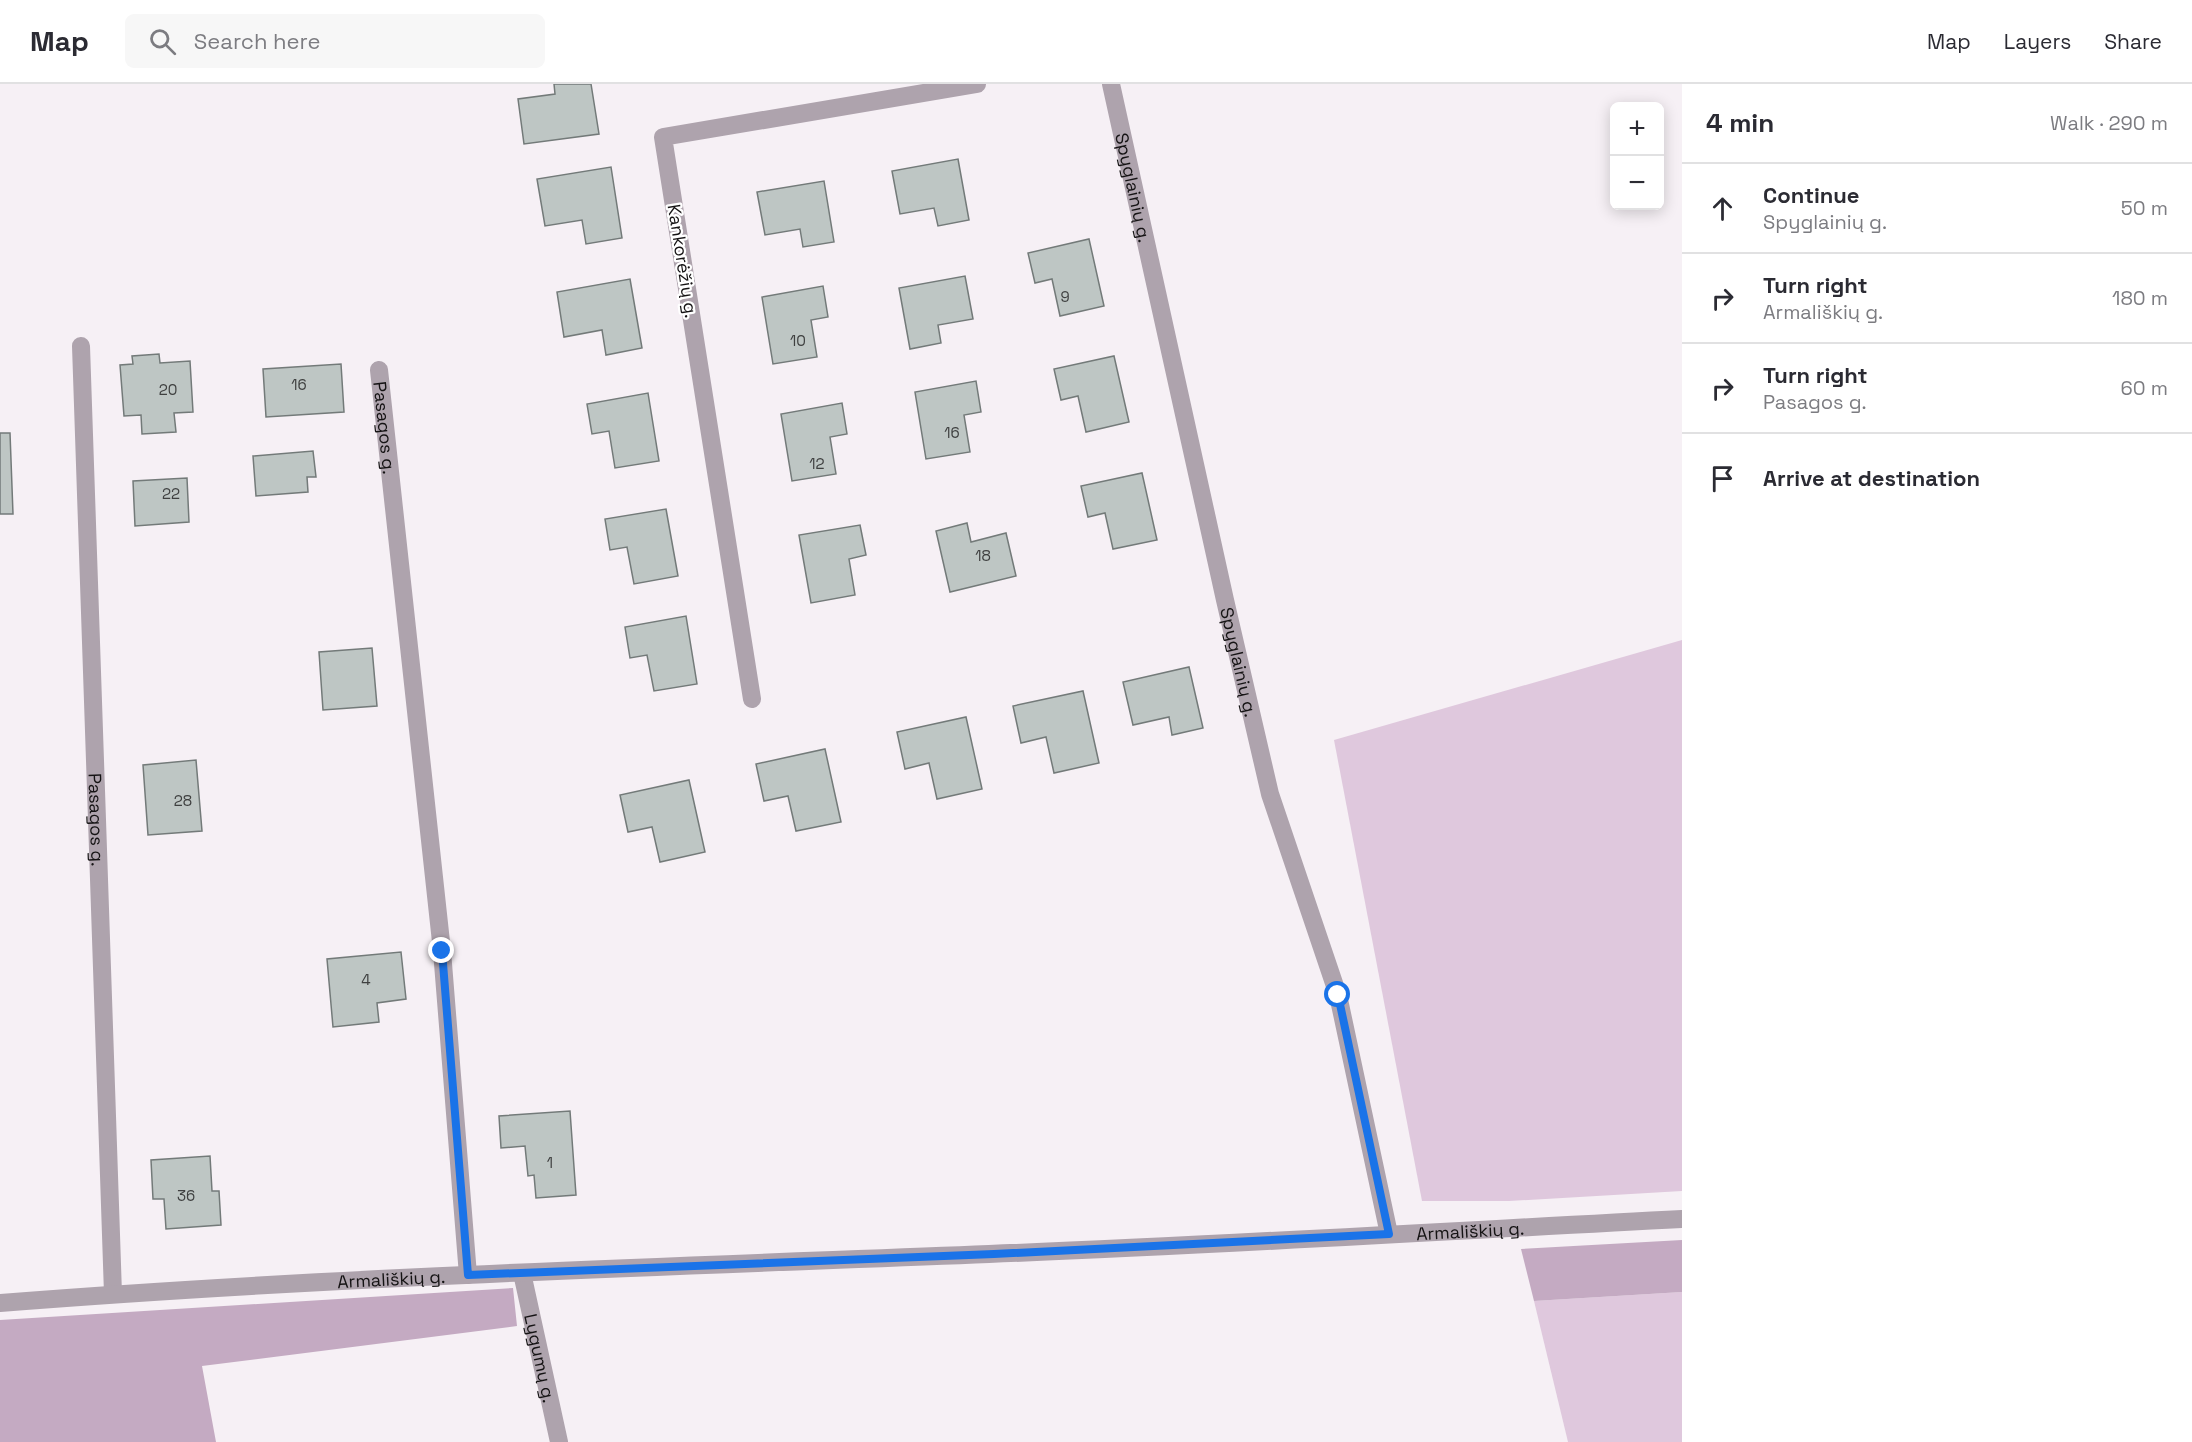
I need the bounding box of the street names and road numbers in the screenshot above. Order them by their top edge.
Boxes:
street label: Spyglainių g. [1111,130,1157,245]
street label: Kankorėžių g. [663,202,703,320]
street label: Pasagos g. [369,380,402,475]
street label: Spyglainių g. [1216,605,1263,719]
street label: Pasagos g. [84,773,110,867]
street label: Armališkių g. [1415,1216,1525,1245]
street label: Armališkių g. [337,1264,446,1293]
street label: Lygumų g. [520,1311,562,1405]

